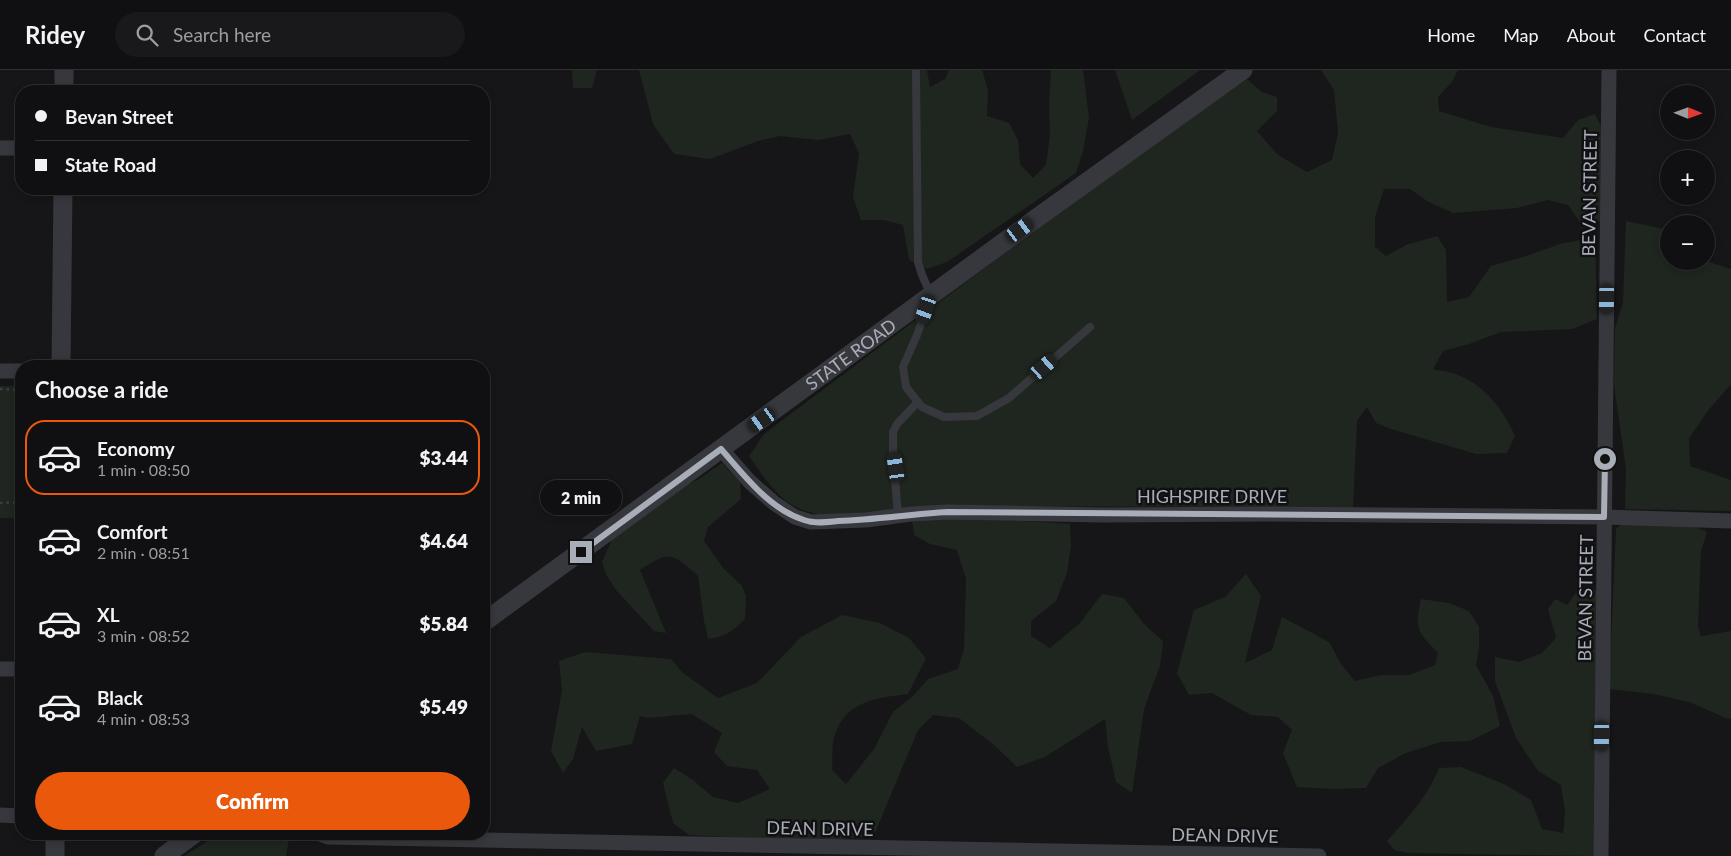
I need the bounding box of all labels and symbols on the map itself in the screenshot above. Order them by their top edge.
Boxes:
north arrow [1660,85,1715,140]
street label: BEVAN STREET [1577,129,1601,257]
car [1003,215,1036,245]
car [1599,284,1614,314]
car [914,292,937,326]
street label: STATE ROAD [801,314,900,395]
car [1027,351,1060,383]
car [745,405,778,435]
route start [1594,448,1616,470]
car [886,451,905,483]
callout: 2 min [540,480,622,514]
street label: HIGHSPIRE DRIVE [1137,485,1287,507]
street label: BEVAN STREET [1573,534,1597,662]
route end [570,541,592,563]
car [1594,721,1609,751]
street label: DEAN DRIVE [766,816,874,840]
street label: DEAN DRIVE [1171,823,1279,847]

